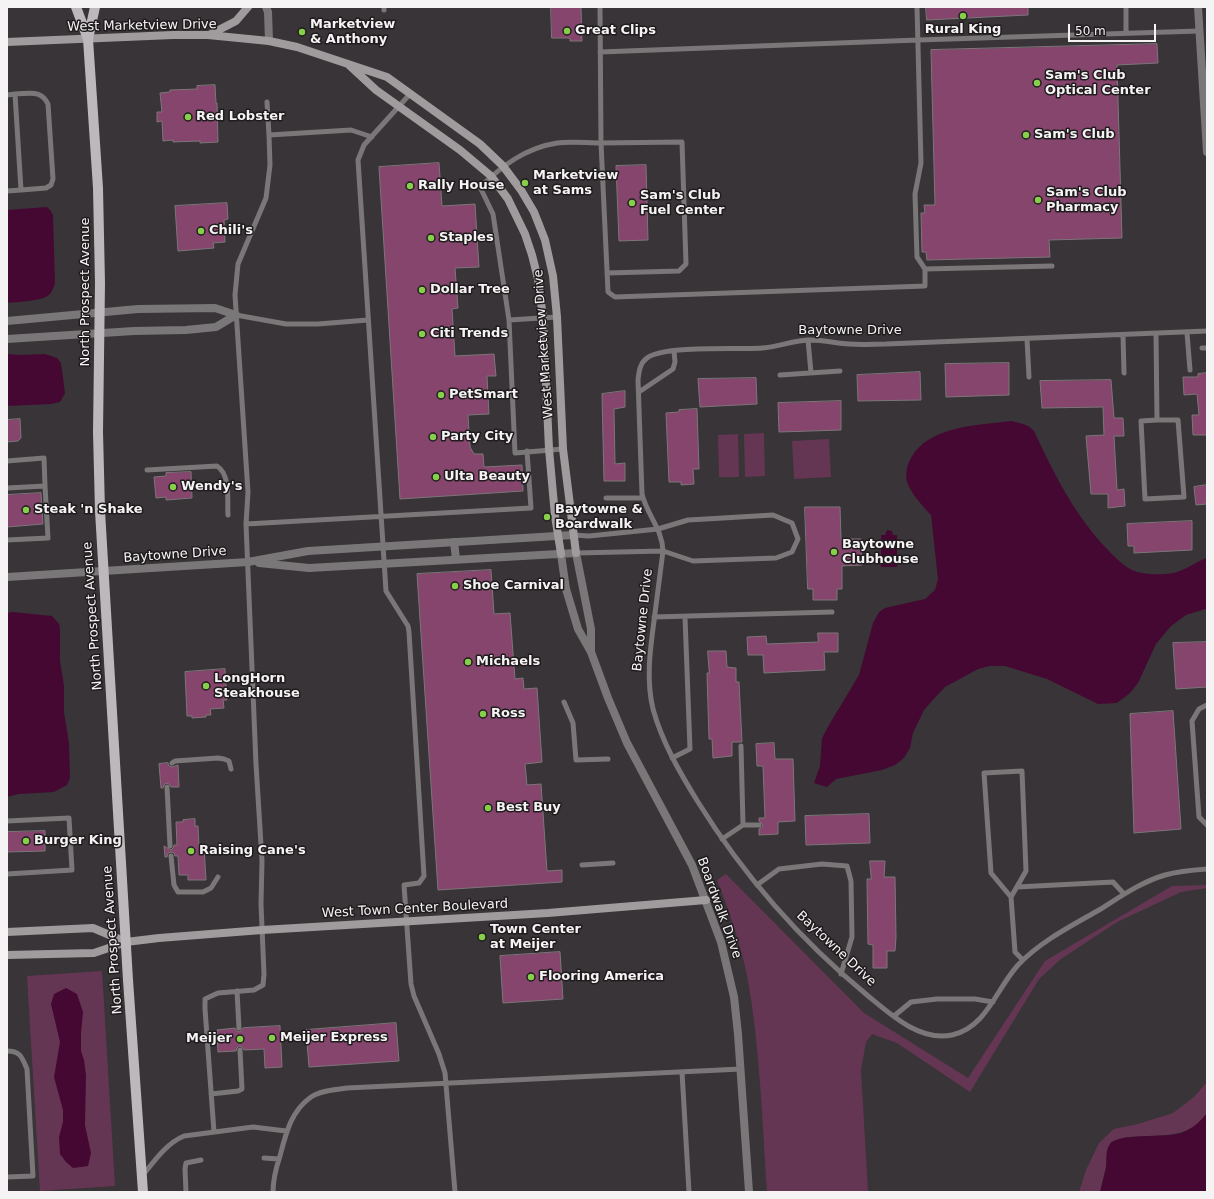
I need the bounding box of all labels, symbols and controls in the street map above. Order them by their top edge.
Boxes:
marker: Rural King [958,11,968,21]
scale bar [1070,16,1158,42]
street label: West Marketview Drive [67,17,217,35]
place label: Marketview & Anthony [310,17,395,48]
place label: Rural King [925,22,1001,38]
place label: Great Clips [575,23,656,39]
text: 50 m [1075,24,1106,38]
marker: Great Clips [562,26,572,36]
marker: Marketview & Anthony [297,27,307,37]
place label: Sam's Club Optical Center [1045,68,1151,99]
marker: Sam's Club Optical Center [1032,78,1042,88]
place label: Red Lobster [196,109,284,125]
marker: Red Lobster [183,112,193,122]
place label: Sam's Club [1034,127,1114,143]
marker: Sam's Club [1021,130,1031,140]
place label: Marketview at Sams [533,168,618,199]
place label: Rally House [418,178,504,194]
marker: Marketview at Sams [520,178,530,188]
marker: Rally House [405,181,415,191]
place label: Sam's Club Pharmacy [1046,185,1126,216]
place label: Sam's Club Fuel Center [640,188,724,219]
marker: Sam's Club Pharmacy [1033,195,1043,205]
marker: Sam's Club Fuel Center [627,198,637,208]
street label: North Prospect Avenue [78,218,94,366]
place label: Chili's [209,223,253,239]
marker: Chili's [196,226,206,236]
place label: Staples [439,230,494,246]
marker: Staples [426,233,436,243]
street label: West Marketview Drive [531,269,557,419]
place label: Dollar Tree [430,282,510,298]
marker: Dollar Tree [417,285,427,295]
street label: Baytowne Drive [798,323,902,339]
place label: Citi Trends [430,326,508,342]
marker: Citi Trends [417,329,427,339]
place label: PetSmart [449,387,518,403]
marker: PetSmart [436,390,446,400]
place label: Party City [441,429,513,445]
marker: Party City [428,432,438,442]
place label: Ulta Beauty [444,469,530,485]
marker: Ulta Beauty [431,472,441,482]
place label: Wendy's [181,479,242,495]
marker: Wendy's [168,482,178,492]
place label: Steak 'n Shake [34,502,143,518]
place label: Baytowne & Boardwalk [555,502,643,533]
marker: Steak 'n Shake [21,505,31,515]
marker: Baytowne & Boardwalk [542,512,552,522]
place label: Baytowne Clubhouse [842,537,919,568]
street label: North Prospect Avenue [80,541,106,691]
street label: Baytowne Drive [123,544,227,566]
marker: Baytowne Clubhouse [829,547,839,557]
street label: Baytowne Drive [630,568,656,672]
place label: Shoe Carnival [463,578,564,594]
marker: Shoe Carnival [450,581,460,591]
place label: Michaels [476,654,540,670]
marker: Michaels [463,657,473,667]
place label: LongHorn Steakhouse [214,671,300,702]
marker: LongHorn Steakhouse [201,681,211,691]
place label: Ross [491,706,525,722]
marker: Ross [478,709,488,719]
place label: Best Buy [496,800,561,816]
marker: Best Buy [483,803,493,813]
place label: Burger King [34,833,122,849]
marker: Burger King [21,836,31,846]
place label: Raising Cane's [199,843,306,859]
marker: Raising Cane's [186,846,196,856]
street label: Boardwalk Drive [693,855,745,961]
street label: North Prospect Avenue [100,865,126,1015]
street label: West Town Center Boulevard [322,896,508,922]
street label: Baytowne Drive [793,908,879,990]
place label: Town Center at Meijer [490,922,581,953]
marker: Town Center at Meijer [477,932,487,942]
place label: Flooring America [539,969,664,985]
marker: Flooring America [526,972,536,982]
place label: Meijer Express [280,1030,388,1046]
place label: Meijer [186,1031,232,1047]
marker: Meijer Express [267,1033,277,1043]
marker: Meijer [235,1034,245,1044]

